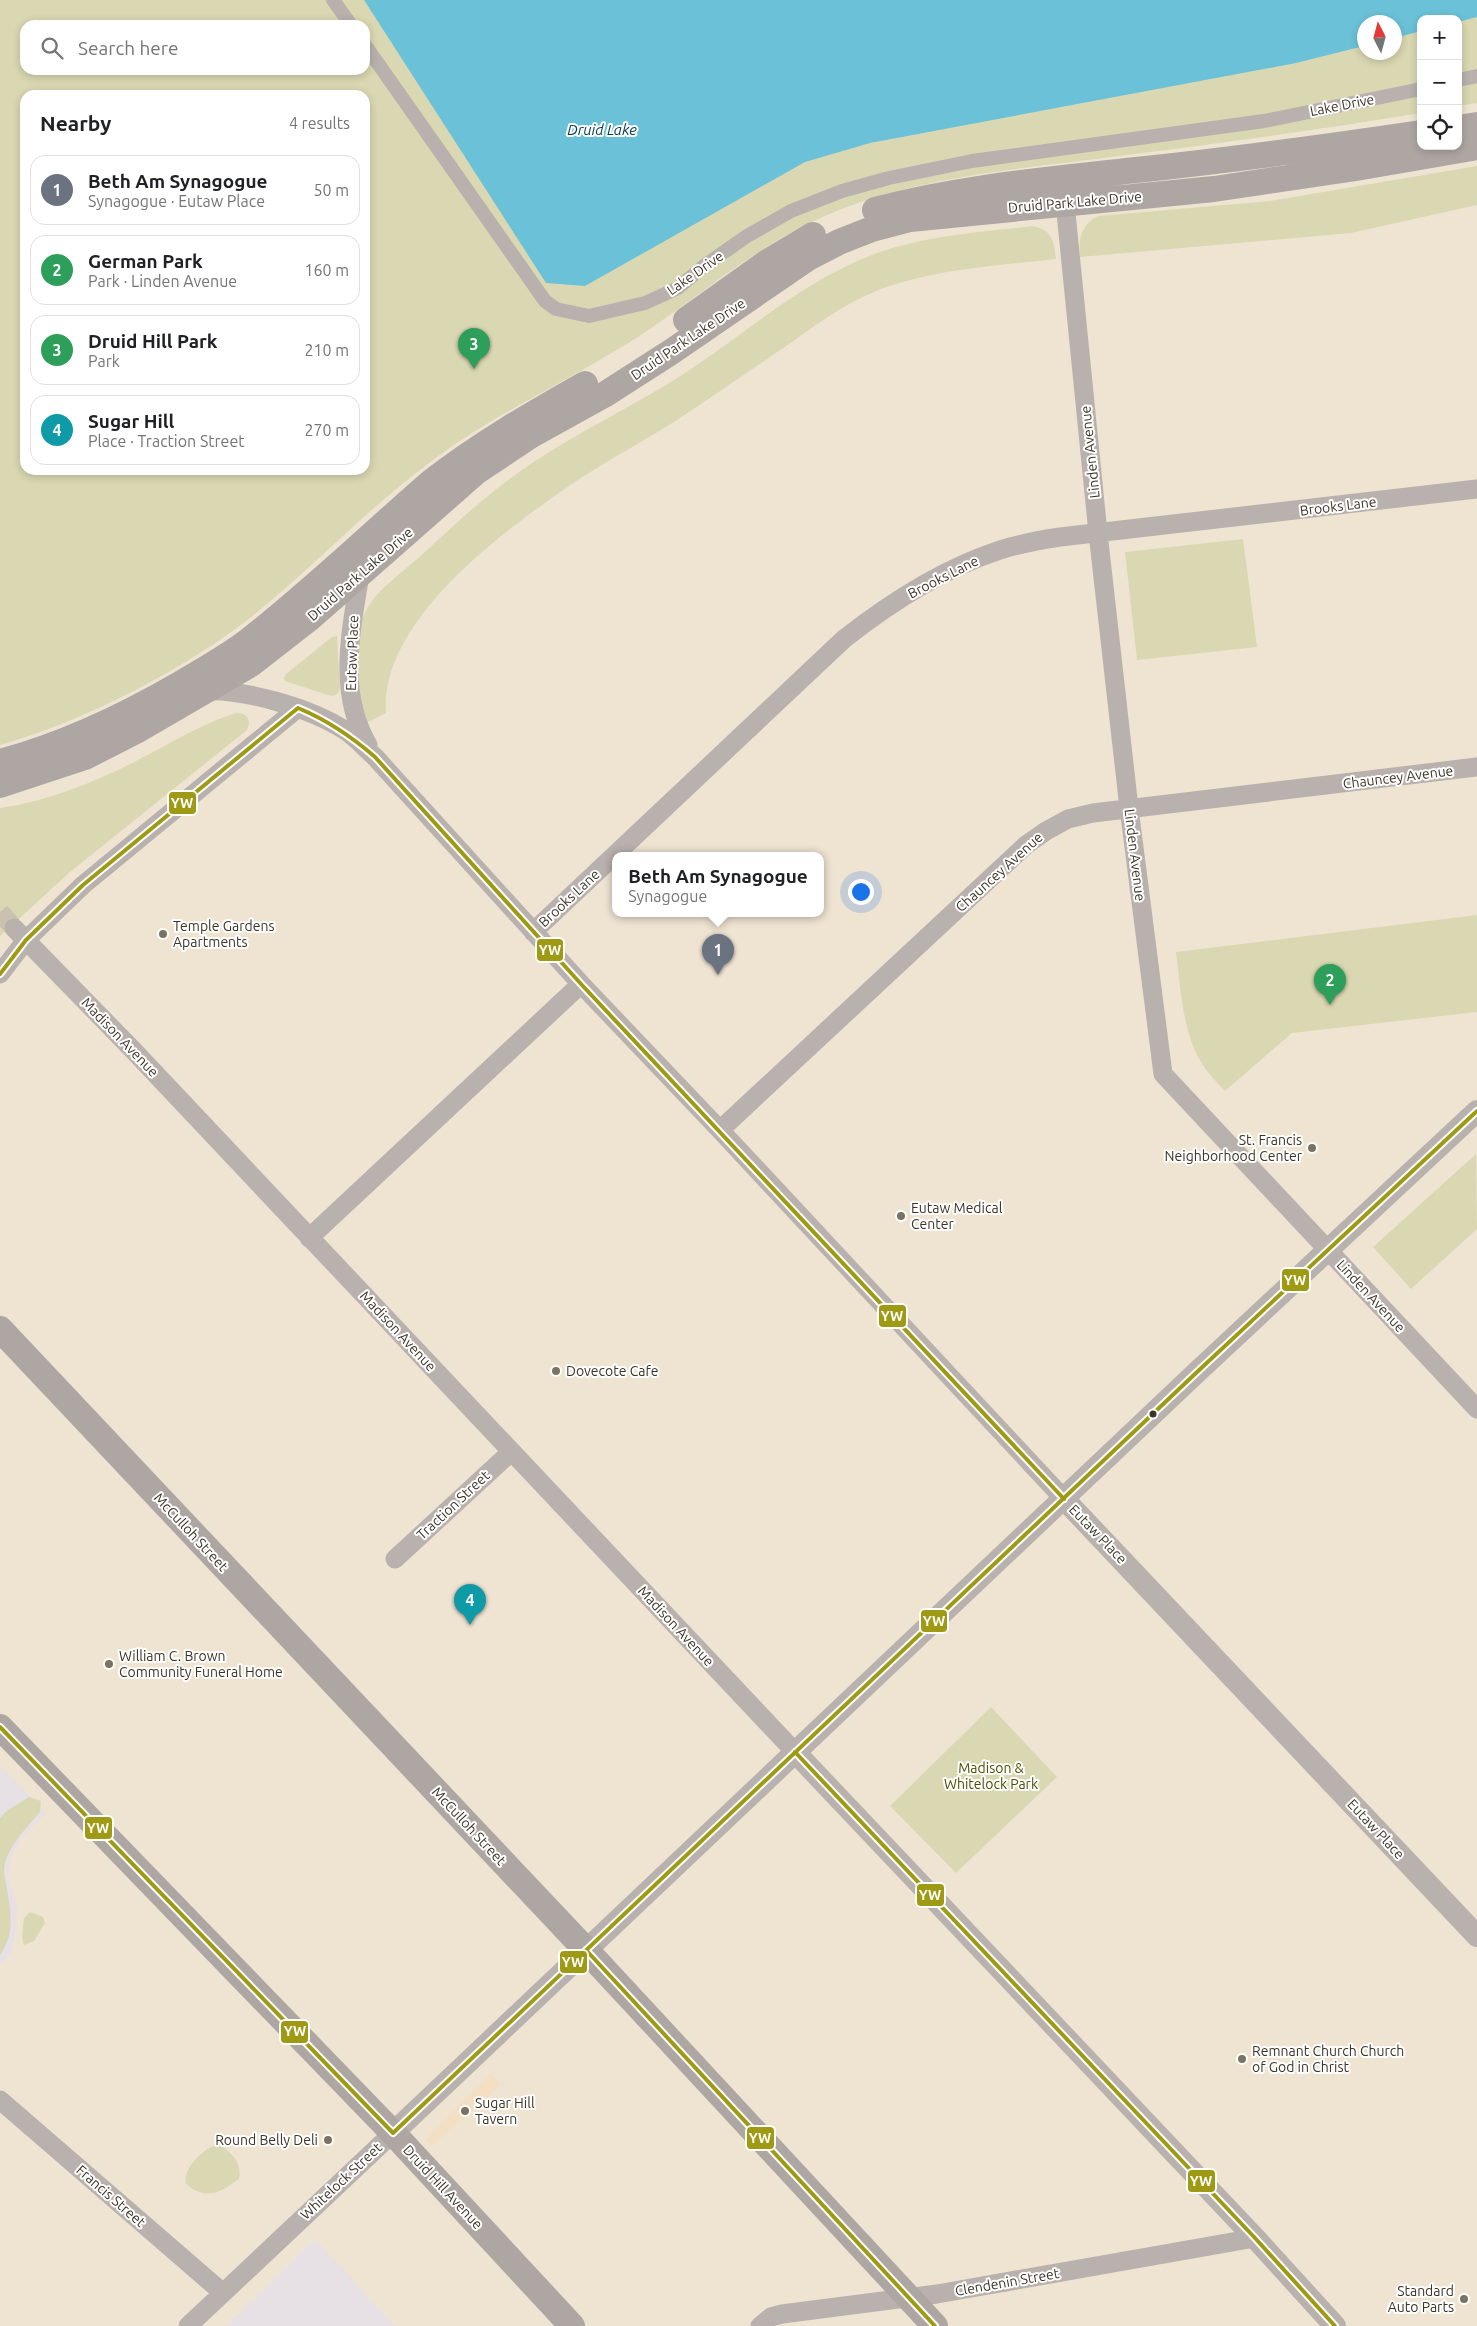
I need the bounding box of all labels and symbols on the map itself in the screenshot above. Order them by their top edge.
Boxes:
north arrow [1357,15,1402,60]
street label: Lake Drive [1308,91,1376,119]
water label: Druid Lake [567,121,637,138]
street label: Druid Park Lake Drive [1007,188,1143,216]
street label: Lake Drive [664,248,726,298]
street label: Druid Park Lake Drive [628,295,748,383]
pin: 3 [458,328,490,369]
street label: Linden Avenue [1077,405,1103,499]
street label: Brooks Lane [1299,493,1377,519]
street label: Druid Park Lake Drive [304,524,416,624]
street label: Brooks Lane [905,552,981,602]
street label: Eutaw Place [343,615,361,691]
street label: Chauncey Avenue [1342,762,1454,792]
line badge: YW [168,791,197,815]
text: YW [171,795,193,811]
street label: Linden Avenue [1121,808,1149,902]
street label: Chauncey Avenue [952,829,1046,915]
street label: Brooks Lane [535,866,603,930]
your location [848,879,874,905]
place label: Temple Gardens Apartments [173,918,274,950]
marker: Temple Gardens Apartments [157,928,169,940]
pin: 1 [702,934,734,975]
line badge: YW [536,938,564,962]
text: YW [539,942,561,958]
pin: 2 [1314,964,1346,1005]
street label: Madison Avenue [78,994,162,1080]
place label: St. Francis Neighborhood Center [1165,1132,1303,1164]
marker: St. Francis Neighborhood Center [1306,1142,1318,1154]
place label: Eutaw Medical Center [911,1200,1003,1232]
marker: Eutaw Medical Center [895,1210,907,1222]
street label: Linden Avenue [1334,1257,1408,1335]
line badge: YW [1281,1268,1310,1292]
text: YW [1284,1272,1306,1288]
street label: Madison Avenue [357,1288,439,1374]
line badge: YW [878,1304,907,1328]
text: YW [881,1308,903,1324]
place label: Dovecote Cafe [566,1363,658,1379]
marker: Dovecote Cafe [550,1365,562,1377]
unlabelled marker [1148,1409,1158,1419]
street label: Traction Street [413,1467,493,1543]
street label: McCulloh Street [151,1490,232,1575]
street label: Eutaw Place [1066,1501,1130,1567]
street label: Madison Avenue [635,1583,717,1669]
pin: 4 [454,1584,486,1625]
line badge: YW [920,1609,948,1633]
text: YW [923,1613,945,1629]
place label: William C. Brown Community Funeral Home [119,1648,283,1680]
marker: William C. Brown Community Funeral Home [103,1658,115,1670]
park label: Madison & Whitelock Park [944,1760,1038,1792]
street label: McCulloh Street [429,1784,510,1869]
street label: Eutaw Place [1344,1796,1408,1862]
line badge: YW [84,1816,113,1840]
text: YW [87,1820,109,1836]
line badge: YW [916,1883,945,1907]
text: YW [919,1887,941,1903]
line badge: YW [559,1950,588,1974]
text: YW [562,1954,584,1970]
line badge: YW [280,2020,309,2044]
text: YW [284,2023,306,2039]
place label: Remnant Church Church of God in Christ [1252,2043,1404,2075]
marker: Remnant Church Church of God in Christ [1236,2053,1248,2065]
place label: Sugar Hill Tavern [475,2095,535,2127]
marker: Sugar Hill Tavern [459,2105,471,2117]
line badge: YW [746,2126,775,2150]
text: YW [749,2130,771,2146]
place label: Round Belly Deli [215,2132,318,2148]
marker: Round Belly Deli [322,2134,334,2146]
street label: Whitelock Street [297,2139,385,2223]
street label: Druid Hill Avenue [400,2142,486,2232]
street label: Francis Street [73,2162,149,2231]
line badge: YW [1187,2169,1216,2193]
text: YW [1190,2173,1212,2189]
street label: Clendenin Street [954,2265,1061,2299]
place label: Standard Auto Parts [1388,2283,1454,2315]
marker: Standard Auto Parts [1458,2293,1470,2305]

